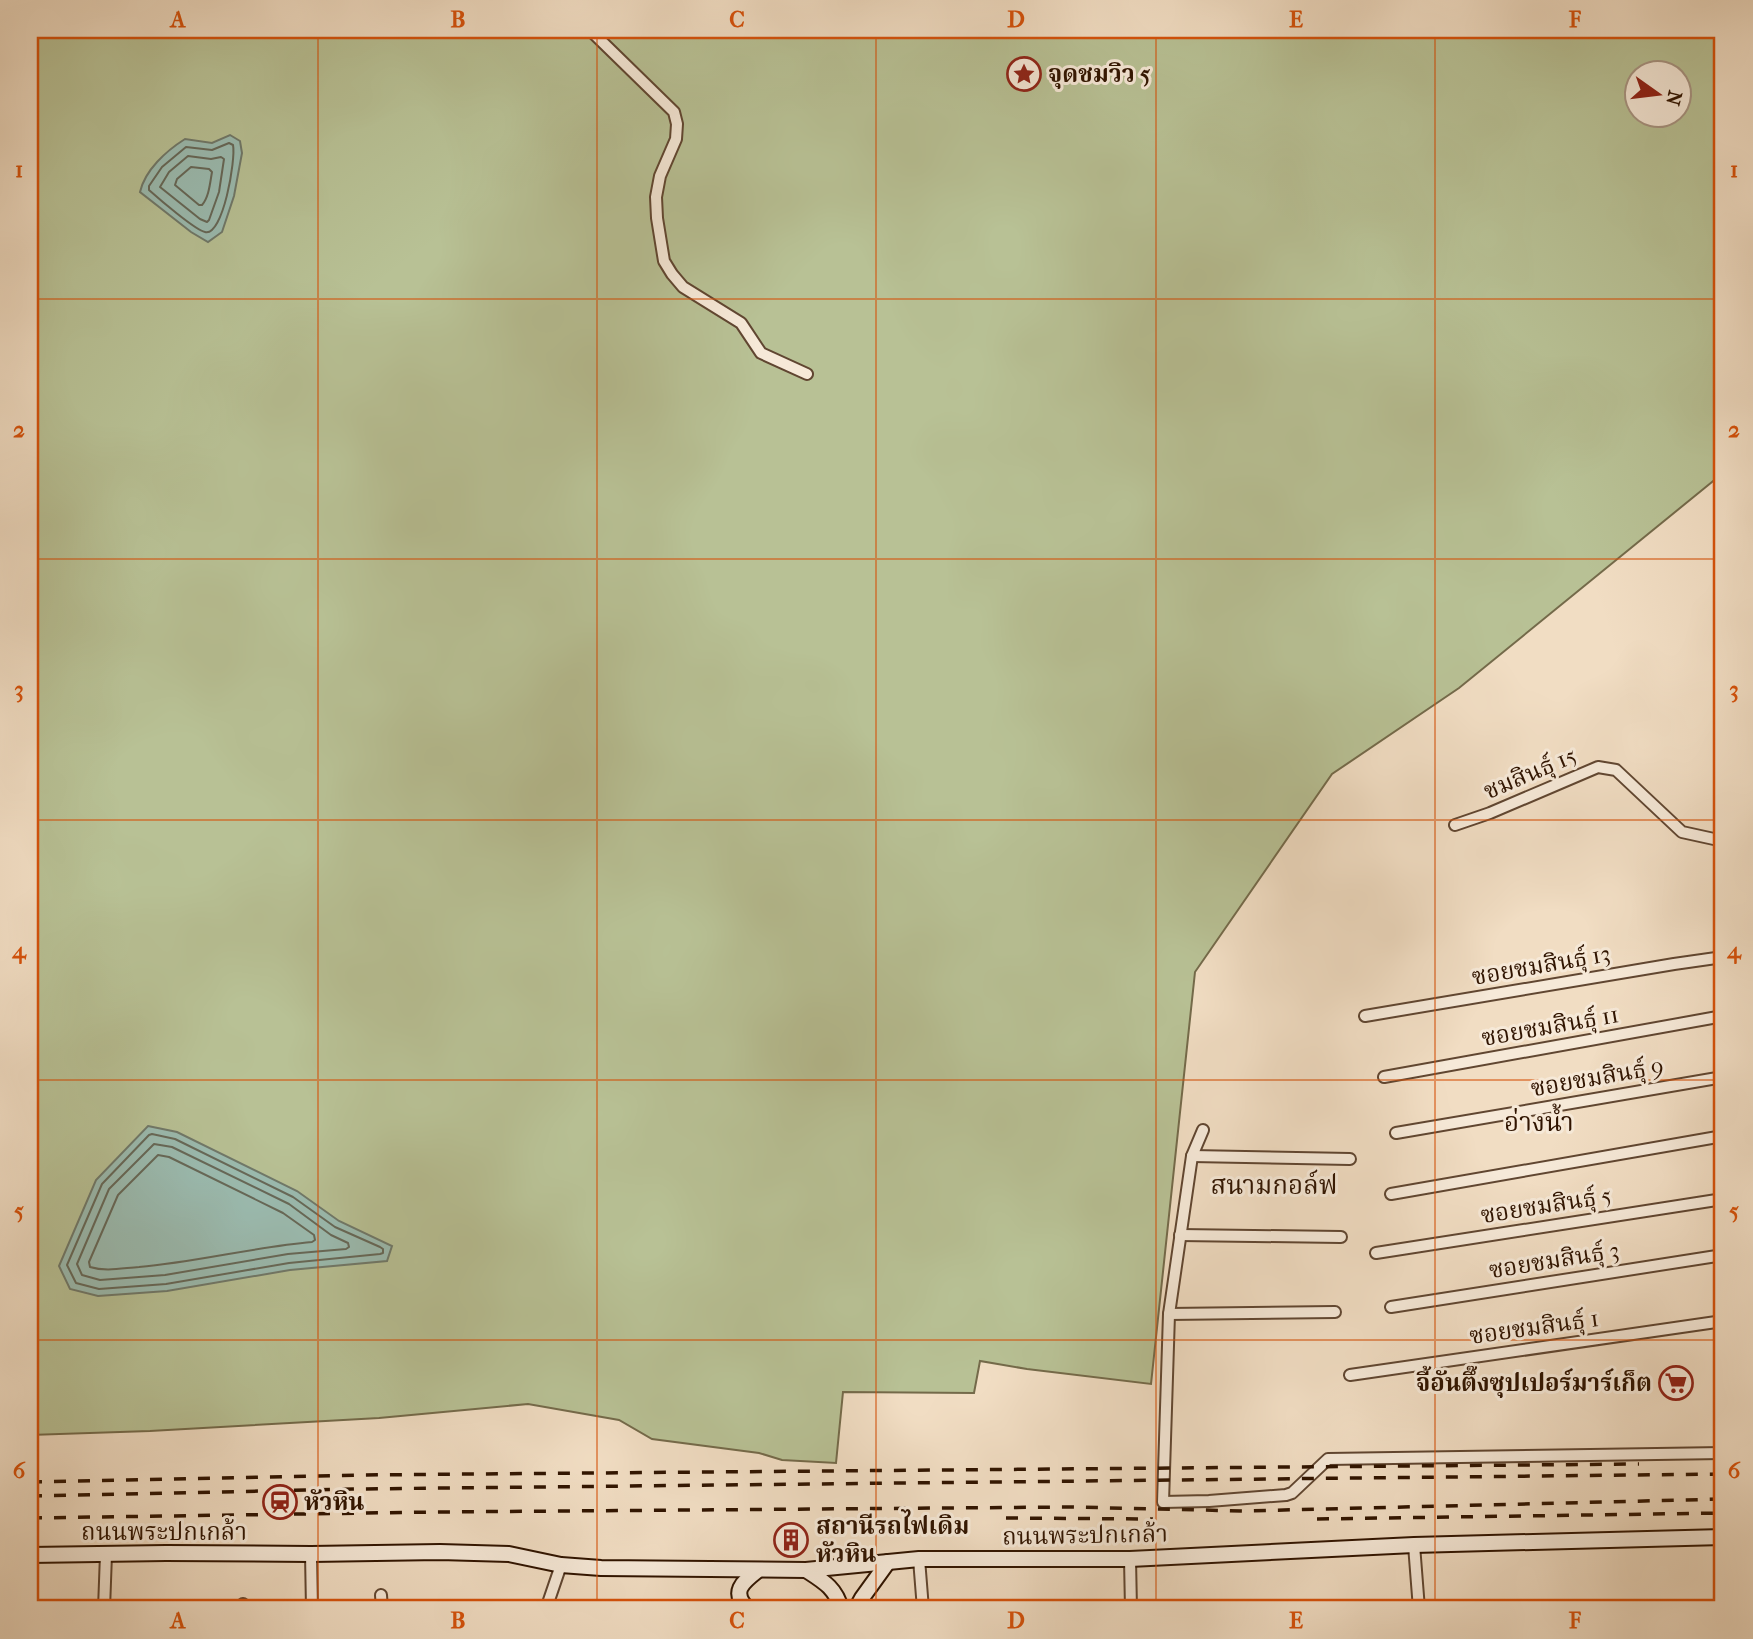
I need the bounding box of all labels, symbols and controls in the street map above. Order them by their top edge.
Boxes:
text: A [169,6,187,33]
text: B [451,6,466,33]
text: C [729,6,745,33]
text: D [1007,6,1025,33]
text: E [1289,6,1303,33]
text: F [1568,6,1582,33]
place icon: จุดชมวิว 5 [1005,55,1043,93]
place label: จุดชมวิว 5 [1048,60,1150,89]
north arrow [1624,60,1694,130]
text: N [1661,88,1686,108]
text: 1 [15,156,23,183]
text: 1 [1730,156,1738,183]
text: 2 [13,416,25,443]
text: 2 [1728,416,1740,443]
text: 3 [14,676,24,703]
text: 3 [1729,676,1739,703]
street label: ชมสินธุ์ 15 [1479,739,1581,806]
text: 4 [11,937,27,964]
street label: ซอยชมสินธุ์ 13 [1469,937,1613,992]
text: 4 [1726,937,1742,964]
street label: ซอยชมสินธุ์ 11 [1479,998,1621,1053]
street label: ซอยชมสินธุ์ 9 [1528,1050,1666,1103]
district label: อ่างน้ำ [1504,1103,1574,1138]
district label: สนามกอล์ฟ [1210,1169,1338,1201]
street label: ซอยชมสินธุ์ 5 [1478,1179,1614,1230]
text: 5 [14,1197,24,1224]
text: 5 [1729,1197,1739,1224]
street label: ซอยชมสินธุ์ 3 [1486,1234,1621,1285]
street label: ซอยชมสินธุ์ 1 [1467,1302,1601,1351]
supermarket icon: จี้อันตึ๊งซุปเปอร์มาร์เก็ต [1657,1364,1695,1402]
place label: จี้อันตึ๊งซุปเปอร์มาร์เก็ต [1416,1365,1652,1398]
text: 6 [13,1457,26,1484]
text: 6 [1728,1457,1741,1484]
station icon: หัวหิน [261,1483,299,1521]
place label: หัวหิน [304,1488,364,1516]
place label: สถานีรถไฟเดิม หัวหิน [816,1509,969,1568]
street label: ถนนพระปกเกล้า [81,1518,247,1546]
street label: ถนนพระปกเกล้า [1002,1520,1168,1550]
building icon: สถานีรถไฟเดิม หัวหิน [772,1521,810,1559]
text: A [169,1607,187,1634]
text: B [451,1607,466,1634]
text: C [729,1607,745,1634]
text: D [1007,1607,1025,1634]
text: E [1289,1607,1303,1634]
text: F [1568,1607,1582,1634]

